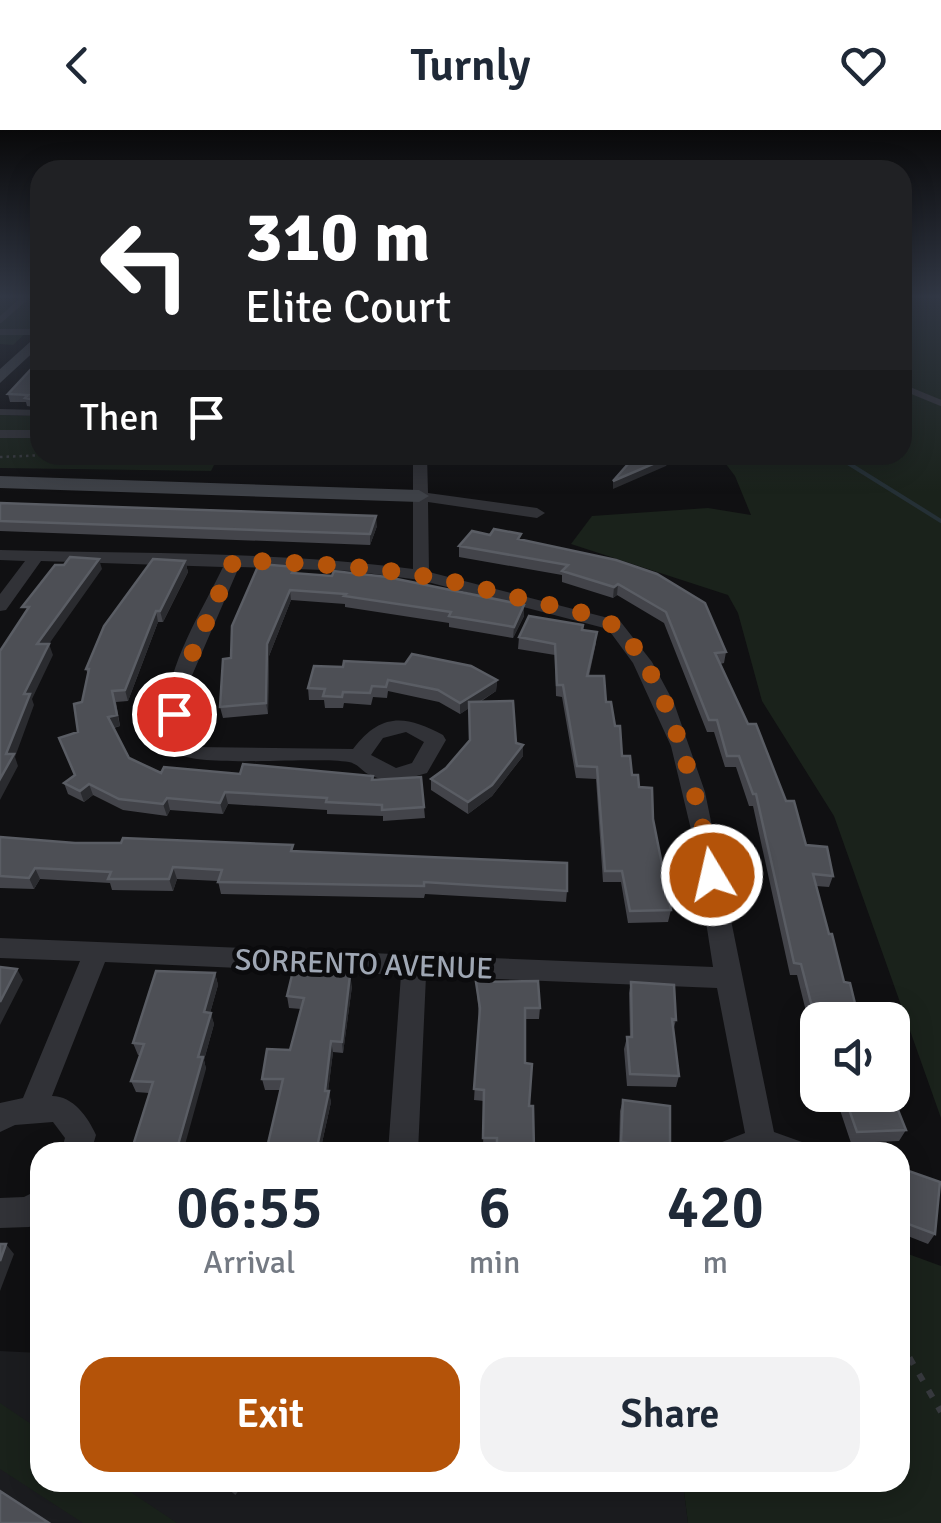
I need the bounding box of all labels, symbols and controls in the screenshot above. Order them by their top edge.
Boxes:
icon: back [50,38,105,93]
text: Turnly [410,38,531,93]
icon: heart [836,38,891,93]
text: 310 m [245,194,430,280]
icon: left [80,200,210,330]
text: Elite Court [245,280,451,335]
icon: arrive [179,390,234,445]
text: Then [80,394,159,441]
pin [132,672,217,757]
icon: arrive [147,687,202,742]
position arrow [660,823,764,927]
street label: SORRENTO AVENUE [234,942,494,987]
map controls [800,1002,910,1112]
button: sound [800,1002,910,1112]
text: 06:55 [176,1171,323,1245]
text: 6 [478,1171,511,1245]
text: 420 [667,1171,764,1245]
text: Arrival [203,1243,296,1282]
text: min [469,1243,520,1282]
text: m [702,1243,728,1282]
button: Exit [80,1357,460,1472]
button: Share [480,1357,860,1472]

